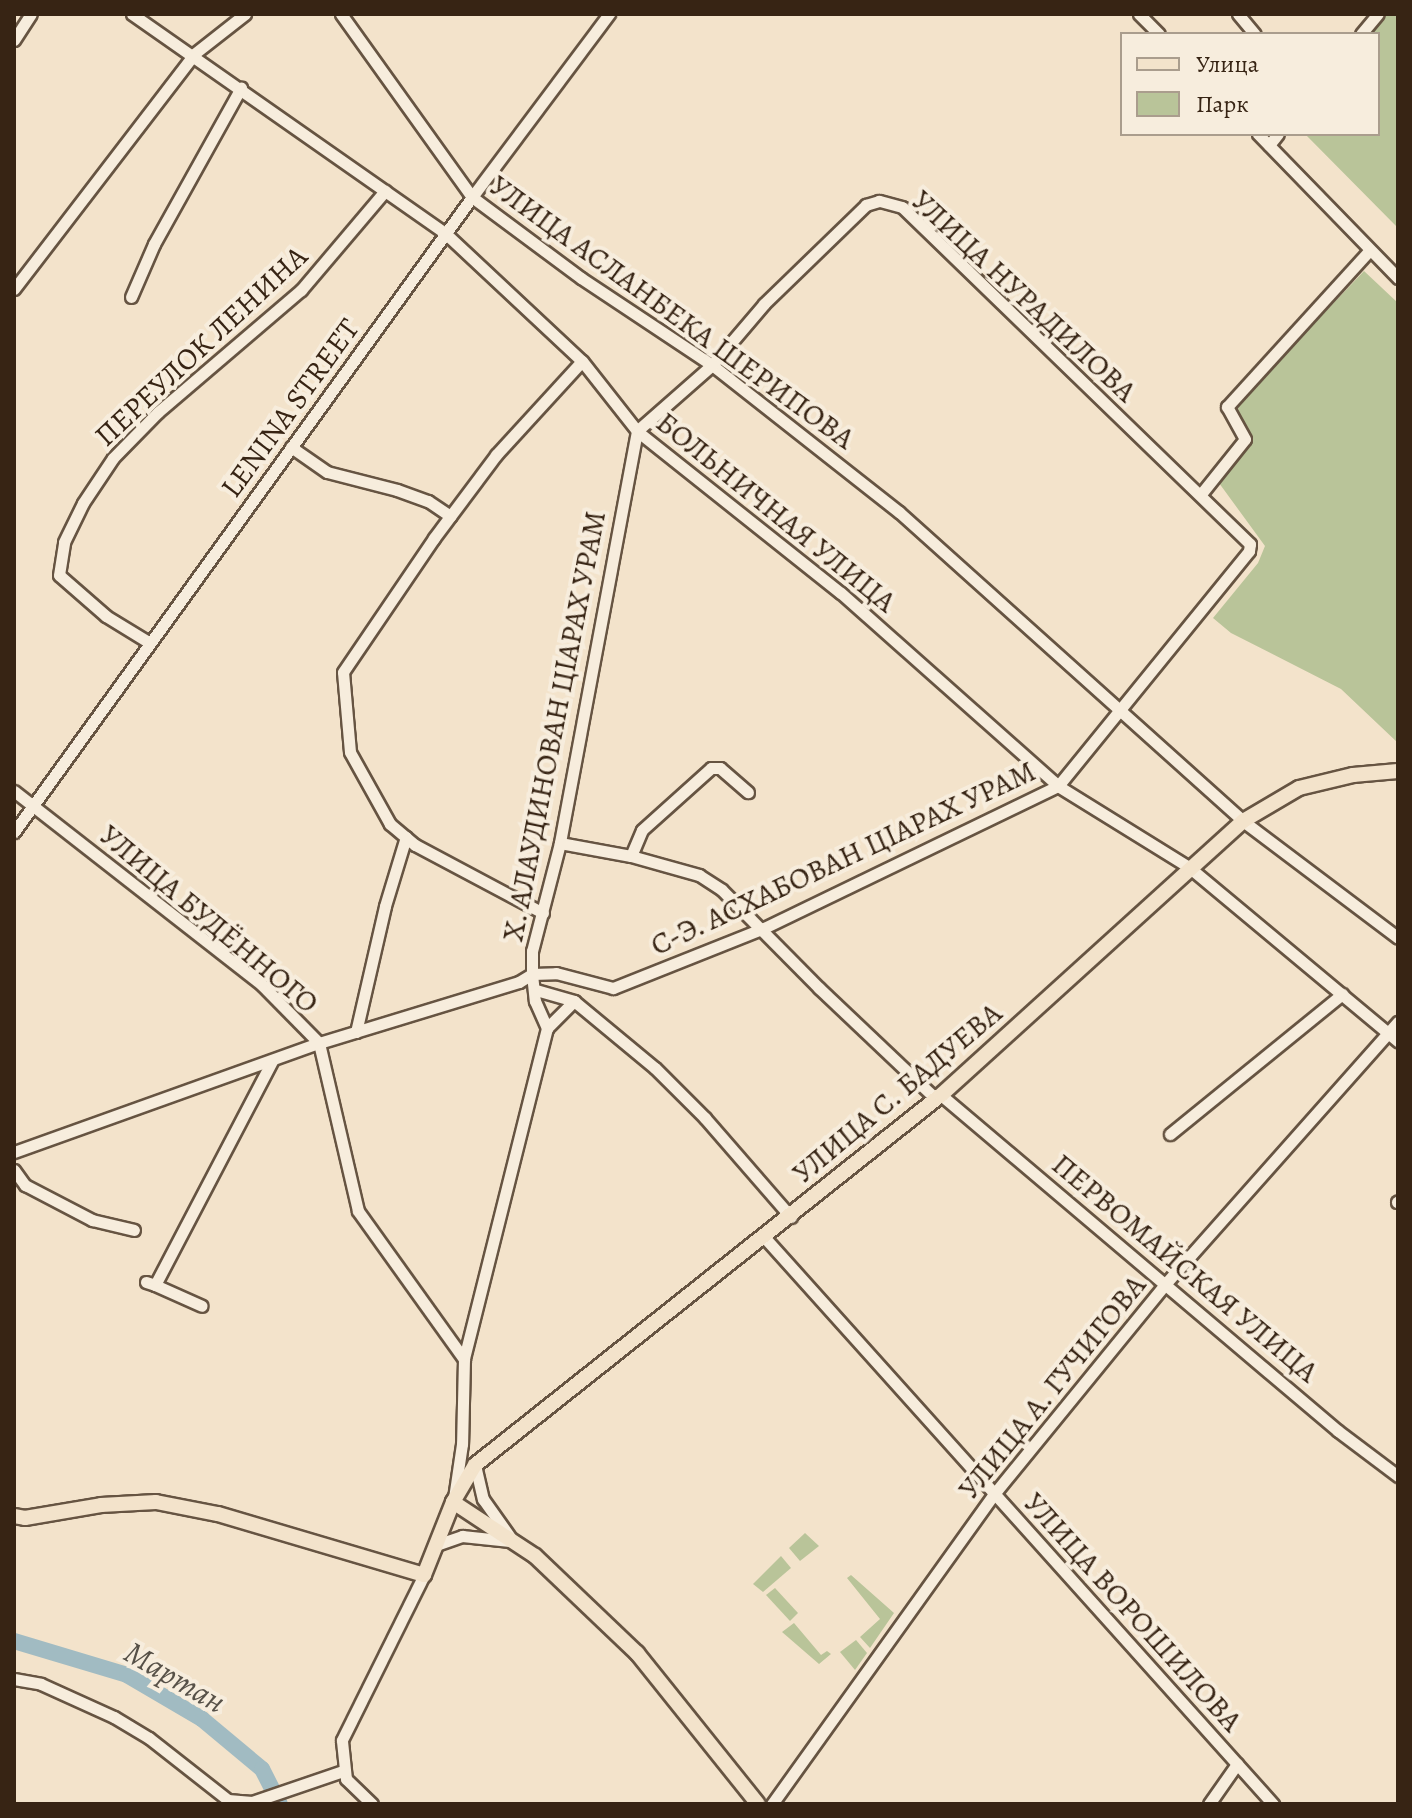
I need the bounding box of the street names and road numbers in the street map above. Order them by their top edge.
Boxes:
street label: УЛИЦА АСЛАНБЕКА ШЕРИПОВА [482,167,862,457]
street label: УЛИЦА НУРАДИЛОВА [904,182,1144,410]
street label: ПЕРЕУЛОК ЛЕНИНА [87,238,315,454]
street label: LENINA STREET [213,312,367,504]
street label: БОЛЬНИЧНАЯ УЛИЦА [649,404,903,620]
street label: Х. АЛАУДИНОВАН ЦIАРАХ УРАМ [495,508,613,944]
street label: С-Э. АСХАБОВАН ЦIАРАХ УРАМ [645,753,1041,963]
street label: УЛИЦА БУДЁННОГО [92,817,326,1021]
street label: УЛИЦА С. БАДУЕВА [785,995,1009,1191]
street label: ПЕРВОМАЙСКАЯ УЛИЦА [1045,1146,1325,1390]
street label: УЛИЦА А. ГУЧИГОВА [950,1267,1154,1507]
street label: УЛИЦА ВОРОШИЛОВА [1016,1485,1250,1739]

